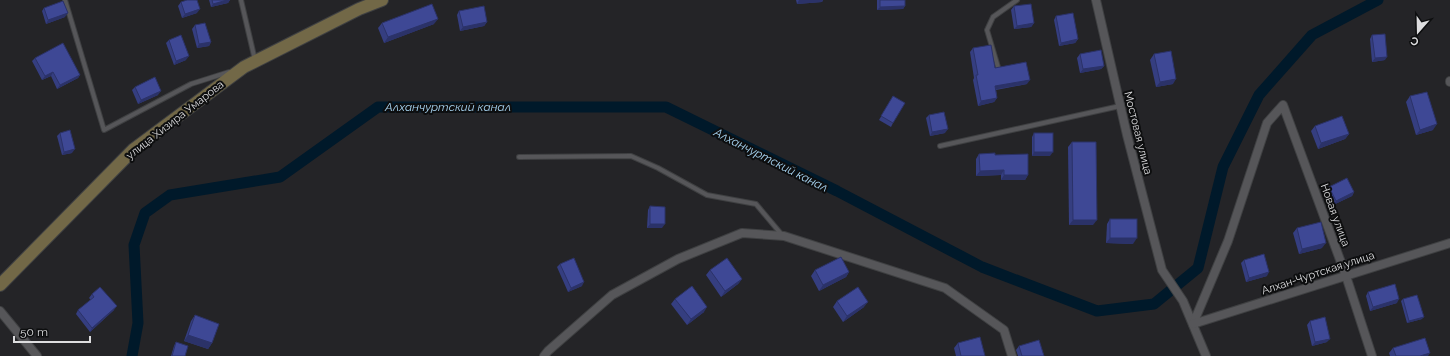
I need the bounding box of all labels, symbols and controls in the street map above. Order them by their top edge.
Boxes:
north arrow [1398,12,1438,52]
text: С [1409,33,1421,48]
street label: улица Хизира Умарова [124,78,226,162]
street label: Мостовая улица [1121,90,1155,176]
water label: Алханчуртский канал [384,100,511,114]
water label: Алханчуртский канал [711,125,830,195]
street label: Новая улица [1318,182,1352,248]
street label: Алхан-Чуртская улица [1260,249,1376,297]
scale bar [14,318,90,344]
text: 50 m [20,325,48,339]

